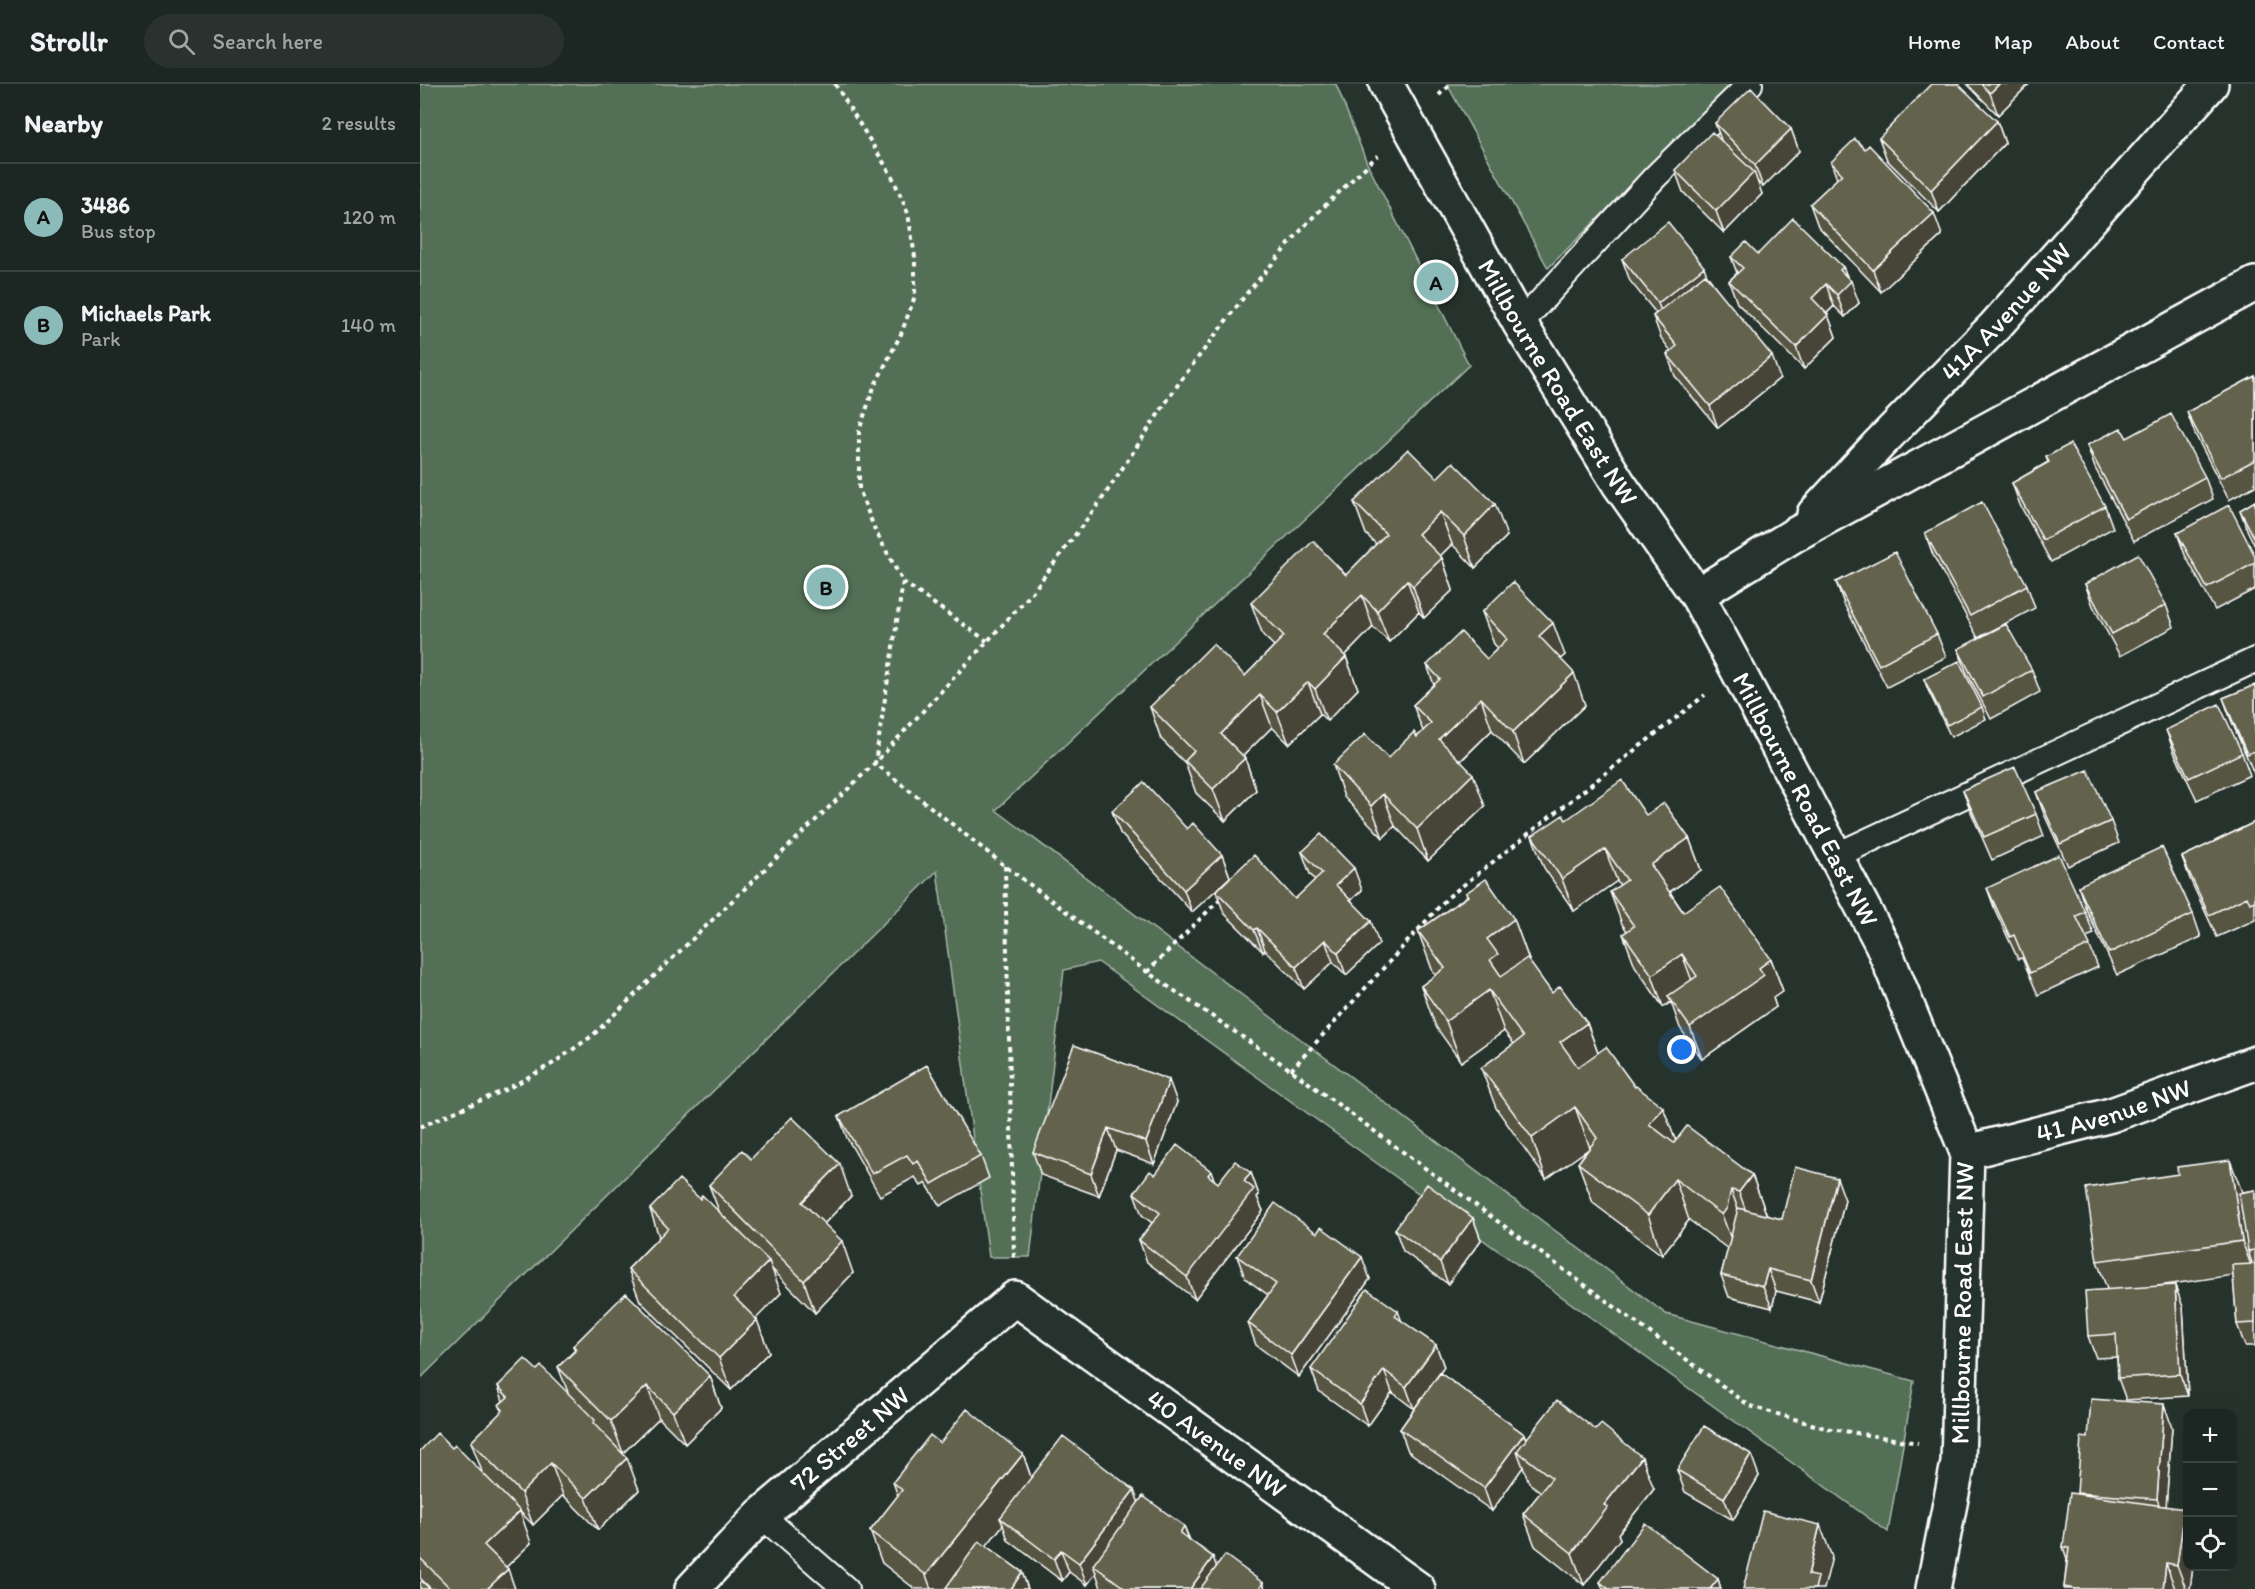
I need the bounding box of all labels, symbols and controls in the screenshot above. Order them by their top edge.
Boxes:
search box [144,14,564,68]
text: Strollr [30,24,108,58]
icon: search [165,25,198,58]
text: Search here [213,28,323,55]
text: Home [1908,29,1961,54]
text: Map [1994,29,2033,54]
text: About [2066,29,2120,54]
text: Contact [2153,29,2225,54]
text: Nearby [24,107,103,139]
text: 2 results [322,111,396,135]
text: 3486 [81,192,130,219]
text: A [37,205,50,229]
text: 120 m [343,205,396,229]
text: Bus stop [81,219,156,243]
street label: 41A Avenue NW [1934,236,2078,388]
street label: Millbourne Road East NW [1471,253,1645,512]
pin: A [1416,260,1456,304]
text: Michaels Park [81,300,211,327]
text: B [37,313,50,337]
text: 140 m [341,313,396,337]
text: Park [81,327,120,351]
pin: B [806,564,846,610]
street label: Millbourne Road East NW [1726,667,1886,932]
your location [1667,1035,1696,1064]
street label: 41 Avenue NW [2032,1072,2195,1150]
street label: Millbourne Road East NW [1944,1161,1980,1445]
street label: 72 Street NW [784,1379,916,1499]
street label: 40 Avenue NW [1141,1382,1293,1505]
map controls [2183,1409,2237,1571]
button: + [2183,1409,2237,1463]
button: − [2183,1463,2237,1517]
button: locate [2183,1517,2237,1571]

